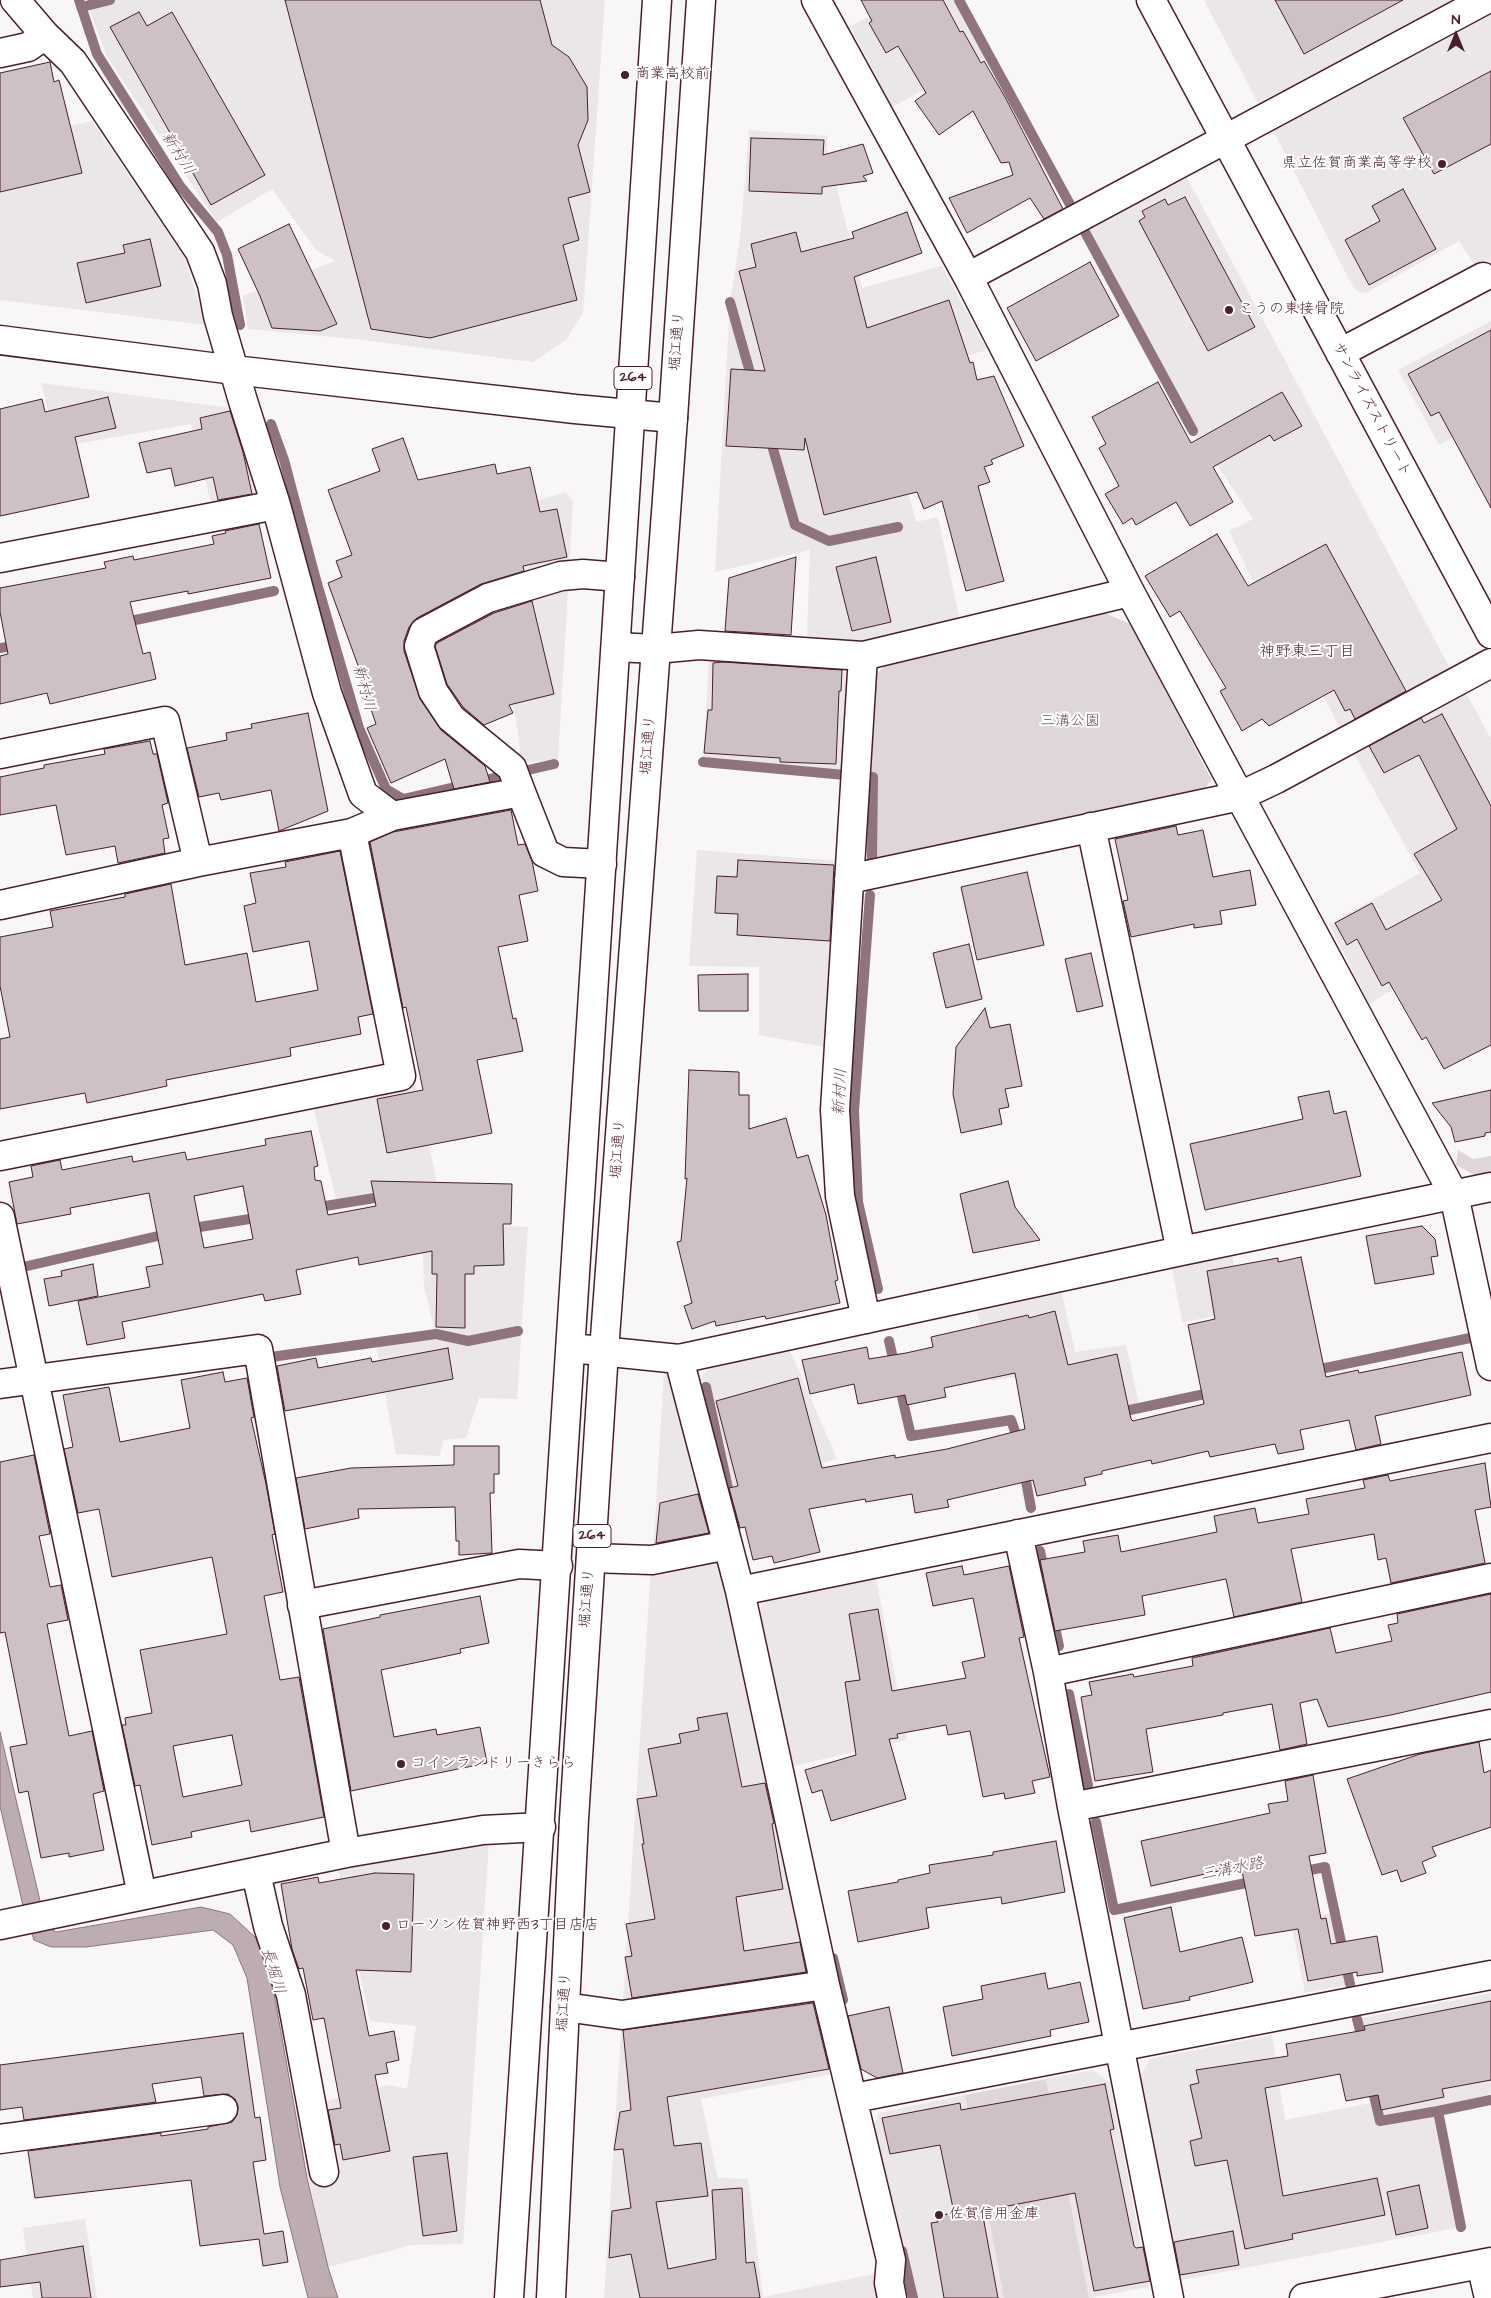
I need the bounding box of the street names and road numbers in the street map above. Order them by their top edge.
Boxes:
street label: 堀江通り [667,310,689,372]
street label: サンライズストリート [1328,340,1414,480]
road number: 264 [614,366,652,389]
street label: 堀江通り [638,714,660,776]
street label: 堀江通り [608,1118,630,1180]
road number: 264 [573,1524,611,1548]
street label: 堀江通り [577,1567,599,1629]
street label: 堀江通り [554,1972,576,2032]

